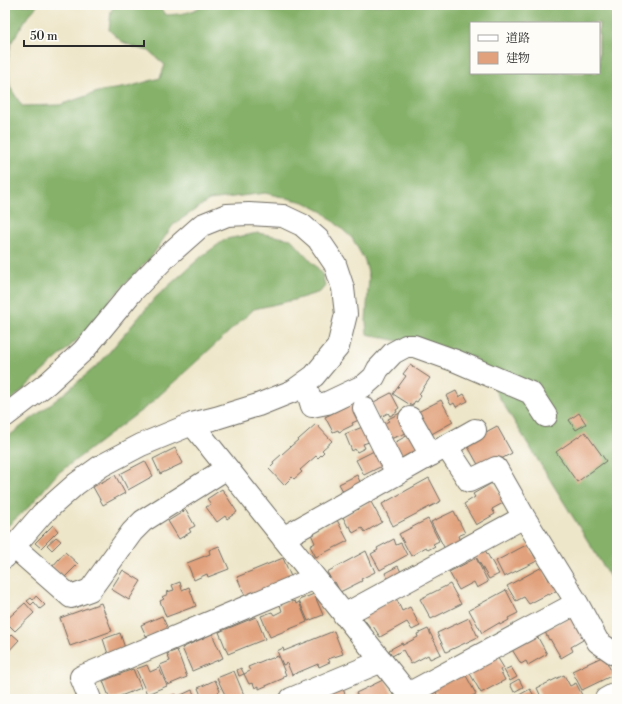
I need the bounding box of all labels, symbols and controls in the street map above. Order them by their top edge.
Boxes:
scale bar [24,22,144,48]
legend [470,22,600,74]
text: 50 m [30,29,58,44]
text: 道路 [506,31,530,46]
text: 建物 [506,51,530,66]

